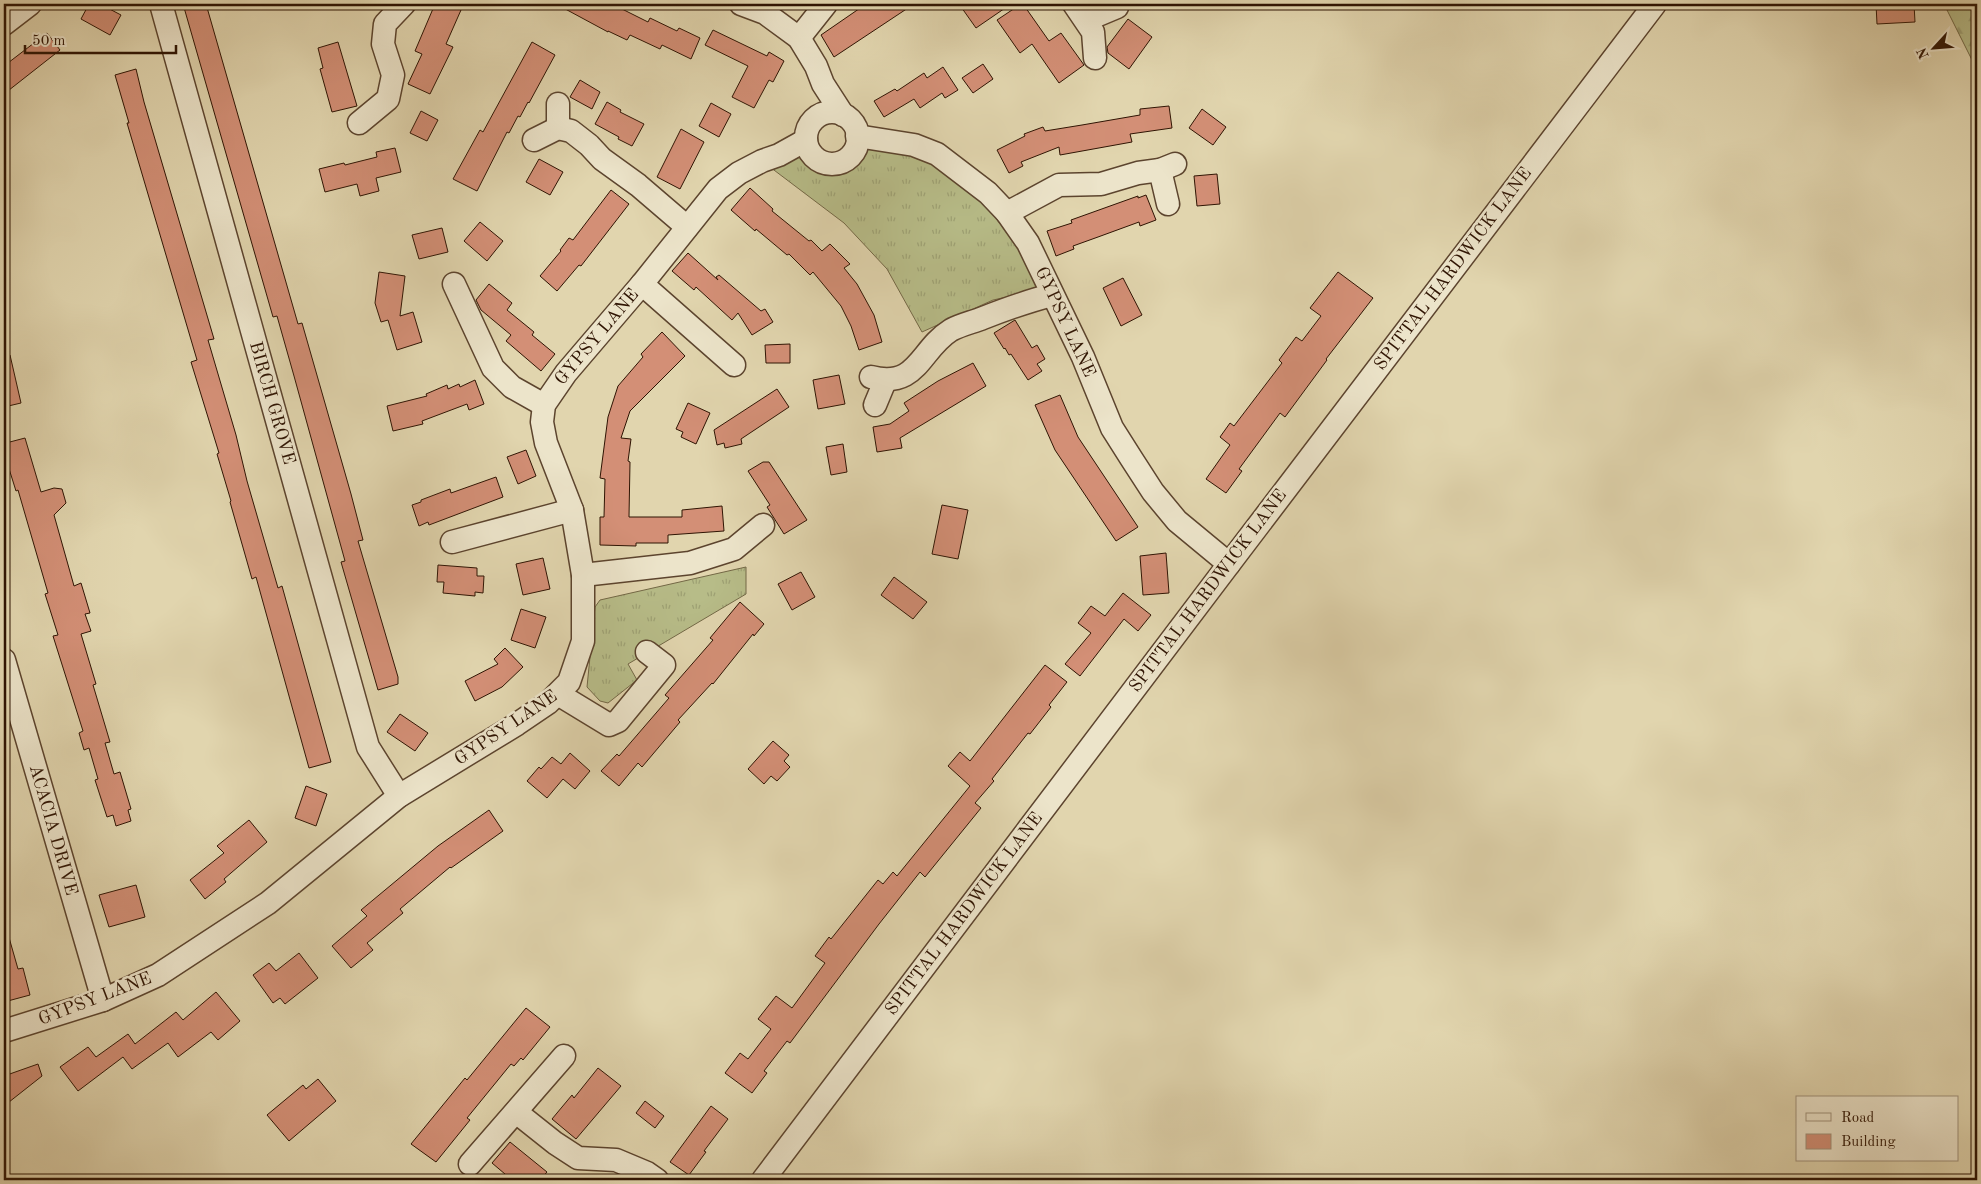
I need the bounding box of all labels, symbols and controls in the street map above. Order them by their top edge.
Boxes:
scale bar [25,22,176,54]
north arrow [1908,22,1958,72]
text: 50 m [32,34,66,49]
text: N [1914,45,1932,61]
street label: SPITTAL HARDWICK LANE [1371,164,1535,374]
street label: GYPSY LANE [1032,264,1098,380]
street label: GYPSY LANE [552,285,642,389]
street label: BIRCH GROVE [246,339,298,467]
street label: SPITTAL HARDWICK LANE [1126,486,1290,696]
street label: GYPSY LANE [451,687,561,769]
street label: ACACIA DRIVE [26,763,80,897]
street label: SPITTAL HARDWICK LANE [882,809,1046,1019]
street label: GYPSY LANE [36,969,154,1029]
legend [1796,1096,1958,1162]
text: Road [1841,1111,1875,1126]
text: Building [1841,1135,1896,1150]

